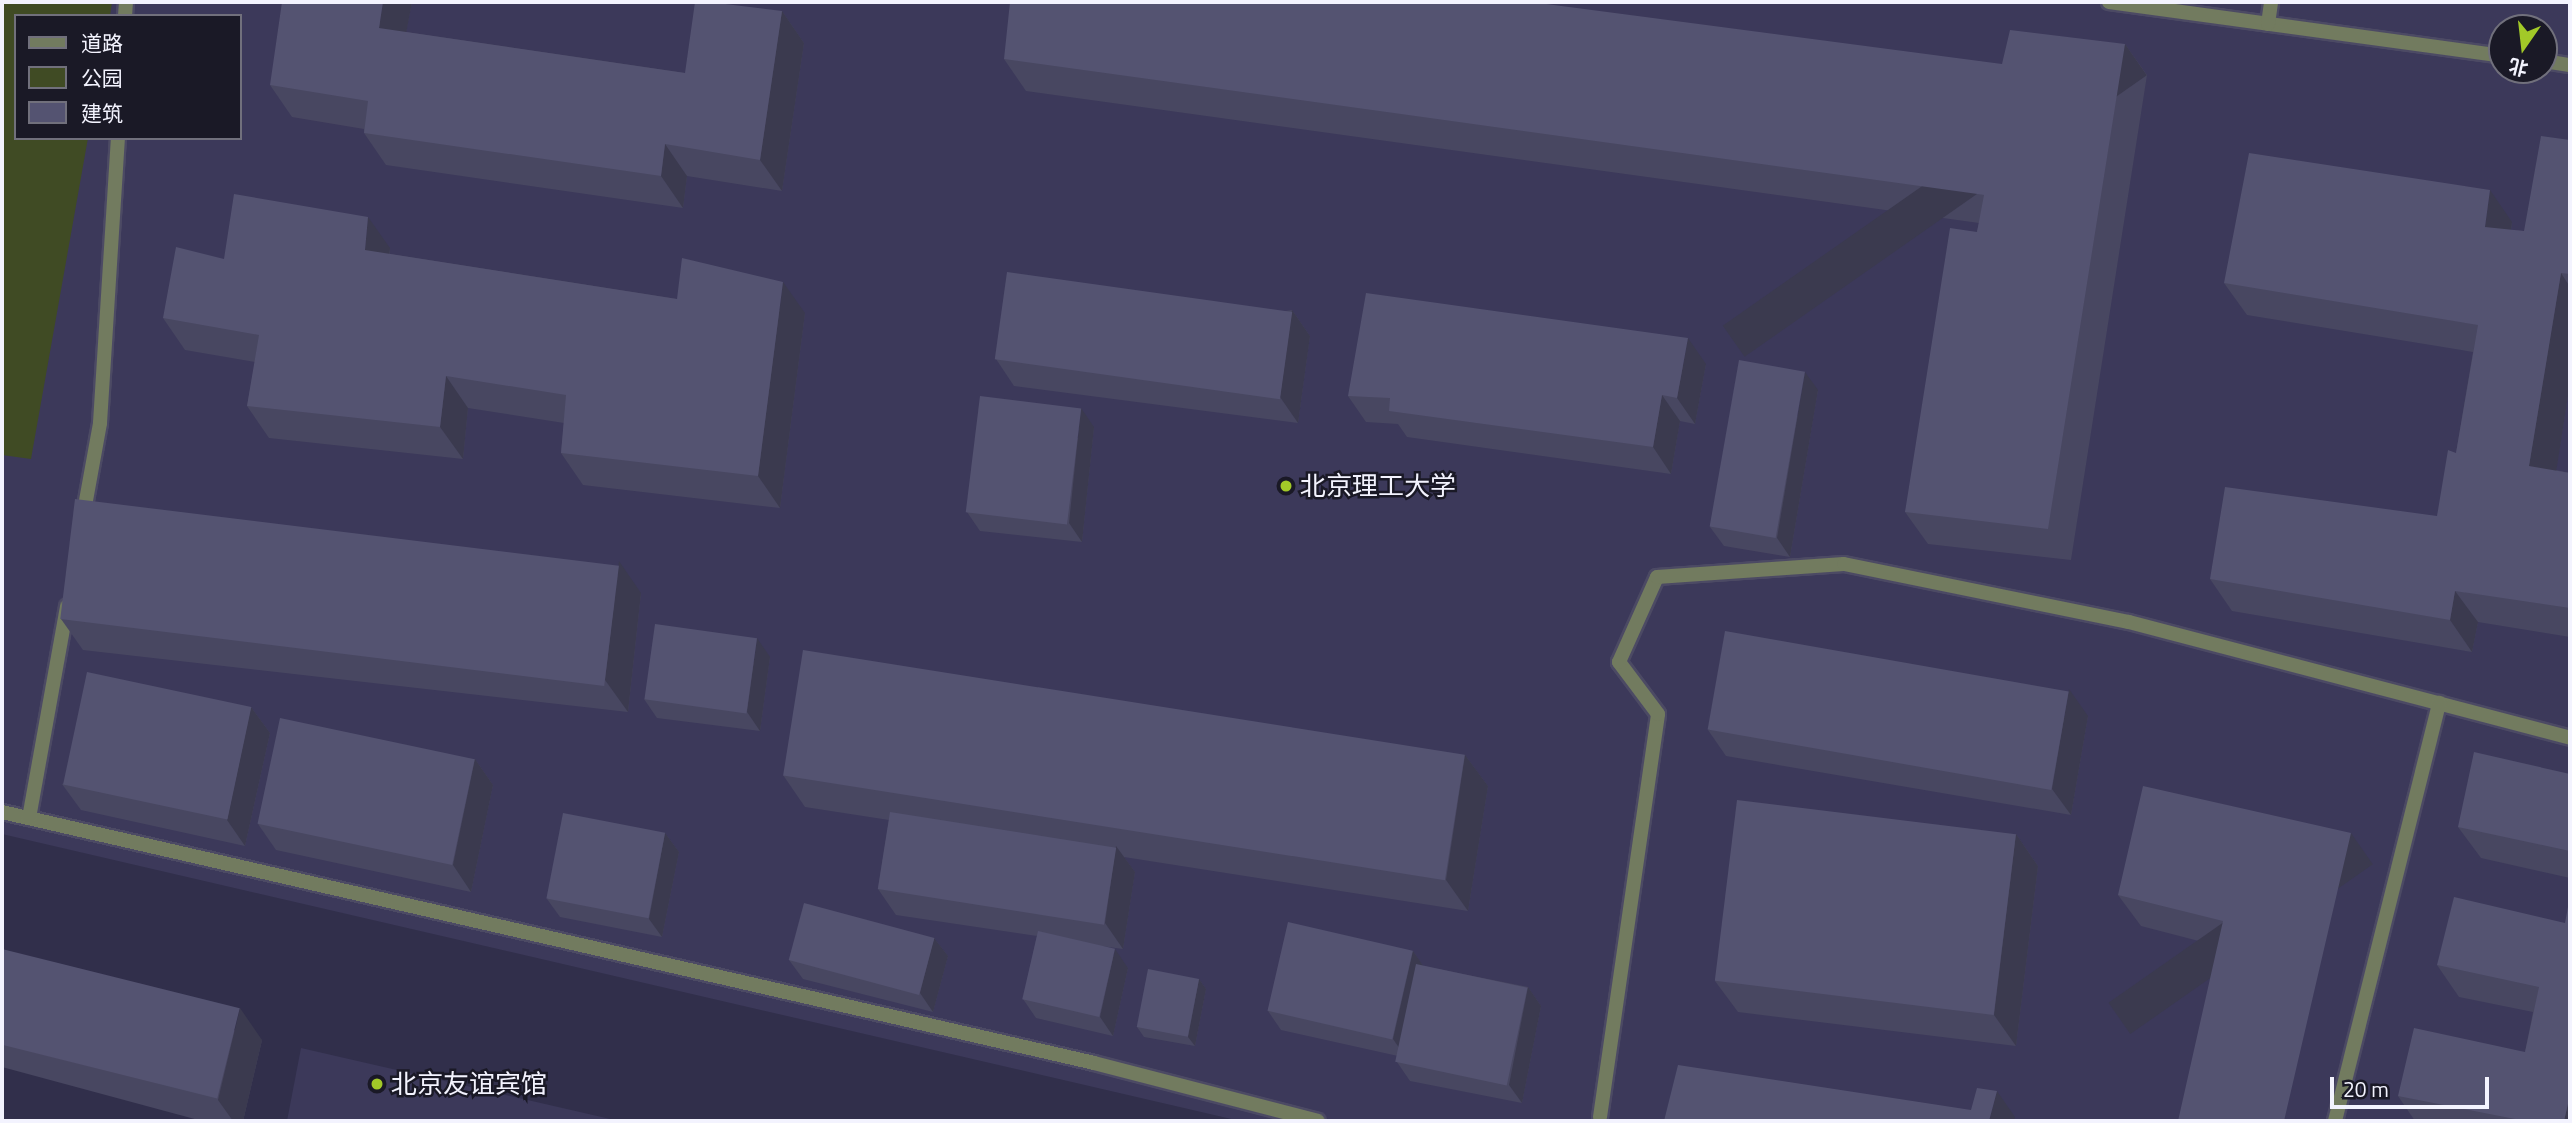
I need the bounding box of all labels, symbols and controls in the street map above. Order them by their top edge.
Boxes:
legend [14,14,242,140]
north arrow [2488,14,2558,84]
text: 道路 [81,27,123,59]
text: 北 [2506,52,2531,84]
text: 公园 [81,62,123,94]
text: 建筑 [81,97,123,129]
place label: 北京理工大学 [1300,470,1456,502]
marker: 北京理工大学 [1278,478,1294,494]
scale bar [2334,1064,2493,1108]
place label: 北京友谊宾馆 [391,1068,547,1100]
text: 20 m [2343,1073,2389,1105]
marker: 北京友谊宾馆 [369,1076,385,1092]

